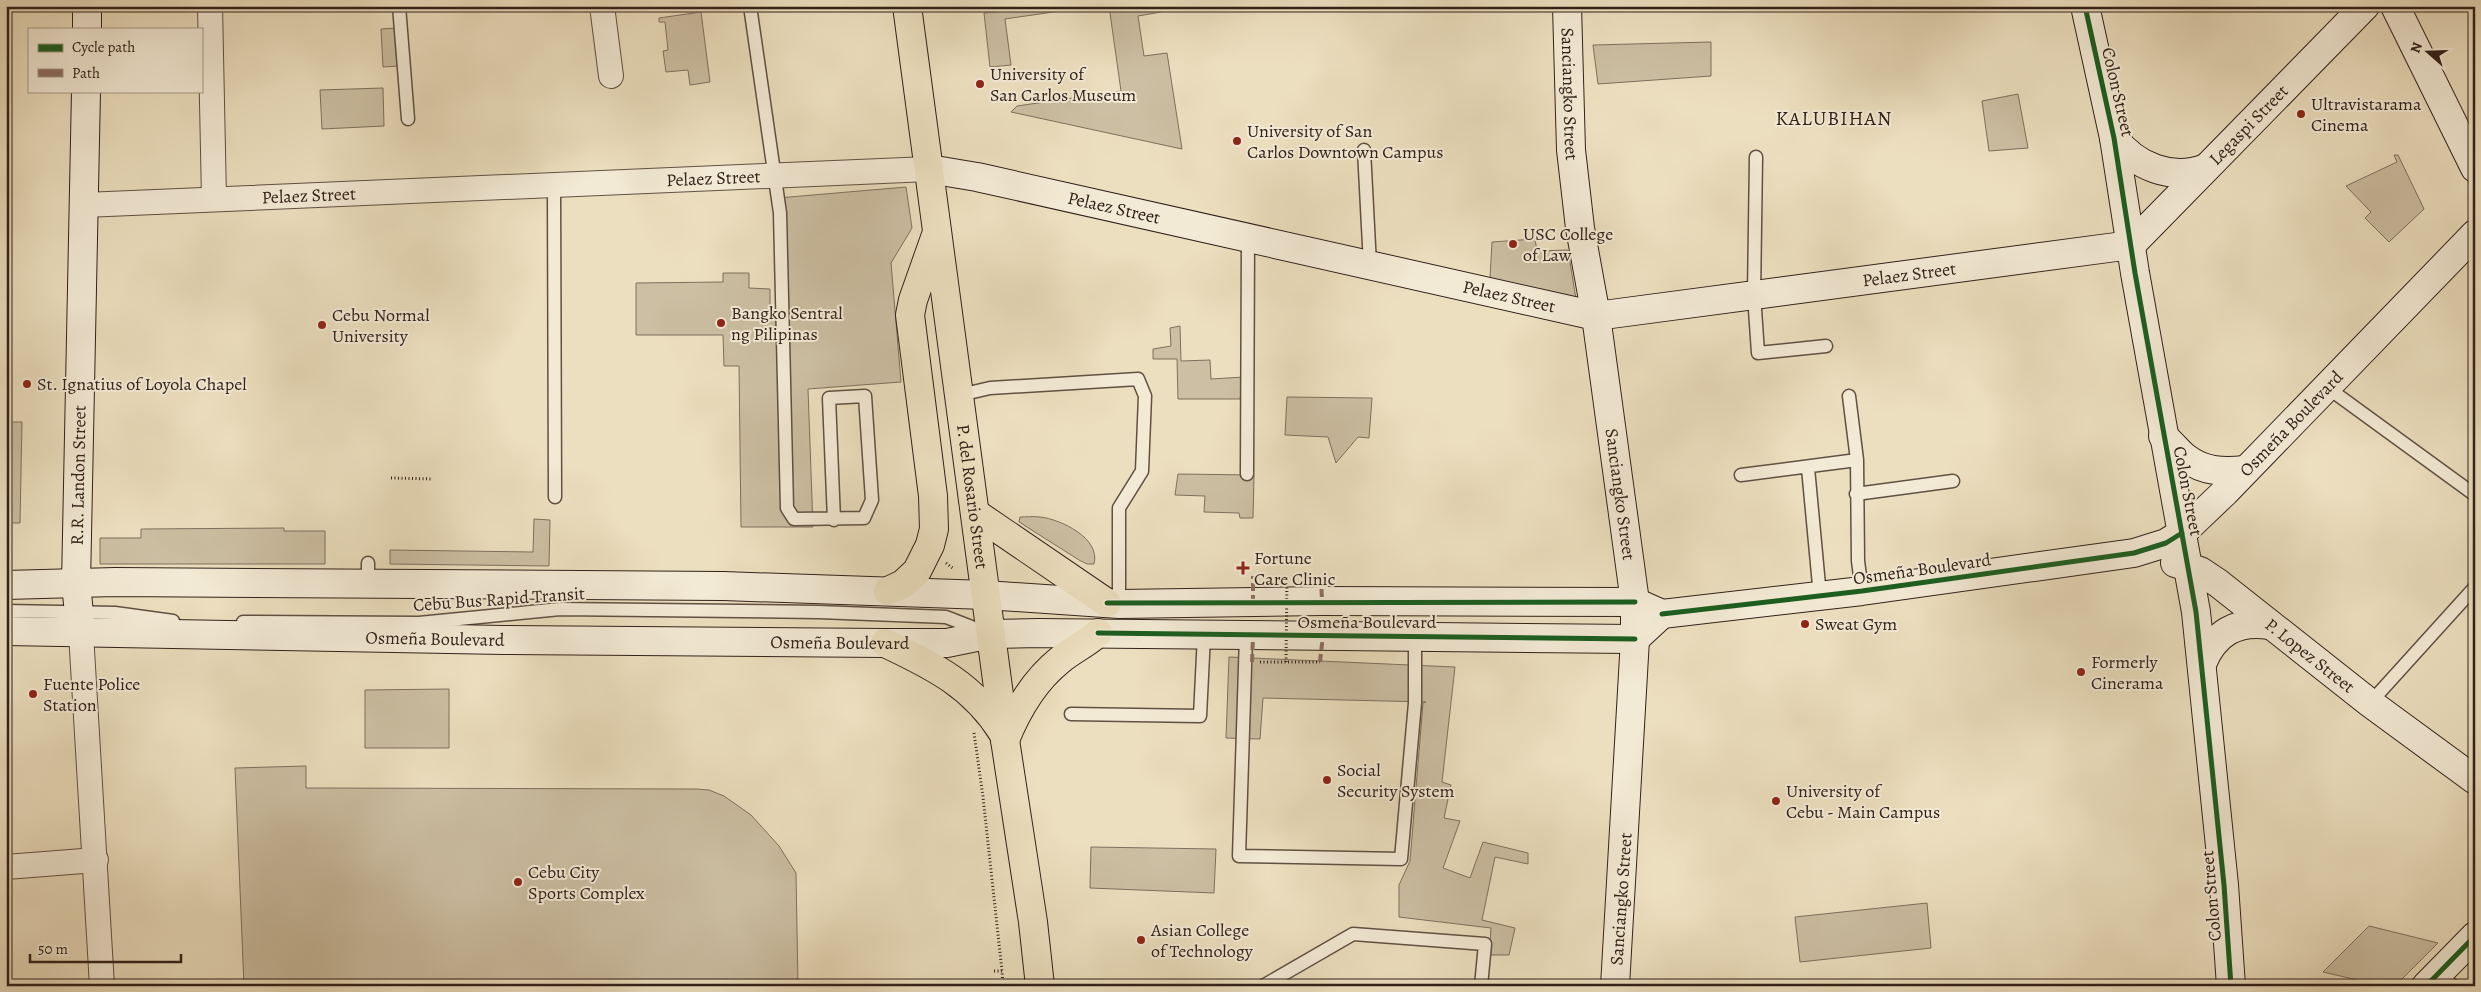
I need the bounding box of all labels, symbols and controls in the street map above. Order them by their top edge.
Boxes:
street label: Sanciangko Street [1556,27,1584,162]
legend [28,28,202,92]
north arrow [2404,28,2454,78]
text: Cycle path [72,37,135,57]
text: N [2406,40,2427,56]
street label: Colon Street [2096,45,2140,139]
place label: University of San Carlos Museum [990,62,1136,107]
text: Path [72,63,100,83]
marker: University of San Carlos Museum [974,78,986,90]
street label: Legaspi Street [2204,79,2294,170]
place label: Ultravistarama Cinema [2311,92,2422,137]
district label: KALUBIHAN [1776,105,1892,132]
marker: Ultravistarama Cinema [2295,108,2307,120]
place label: University of San Carlos Downtown Campus [1247,119,1443,164]
marker: University of San Carlos Downtown Campus [1231,135,1243,147]
street label: Pelaez Street [666,164,761,192]
street label: Pelaez Street [261,181,356,209]
street label: Pelaez Street [1065,186,1163,230]
place label: USC College of Law [1523,222,1613,267]
marker: USC College of Law [1507,238,1519,250]
street label: Pelaez Street [1861,256,1958,293]
street label: Pelaez Street [1460,274,1558,319]
place label: Bangko Sentral ng Pilipinas [731,301,843,346]
place label: Cebu Normal University [332,303,430,348]
marker: Bangko Sentral ng Pilipinas [715,317,727,329]
marker: Cebu Normal University [316,319,328,331]
street label: Osmeña Boulevard [2234,365,2348,482]
place label: St. Ignatius of Loyola Chapel [37,372,247,396]
marker: St. Ignatius of Loyola Chapel [21,378,33,390]
street label: R.R. Landon Street [65,405,92,546]
street label: P. del Rosario Street [951,423,994,571]
street label: Sanciangko Street [1599,427,1641,562]
street label: Colon Street [2168,444,2208,538]
place label: Fortune Care Clinic [1254,546,1335,591]
street label: Osmeña Boulevard [1851,547,1993,591]
marker: Fortune Care Clinic [1236,561,1250,575]
street label: Cebu Bus Rapid Transit [412,581,586,617]
street label: Osmeña Boulevard [1297,610,1437,634]
place label: Sweat Gym [1815,612,1897,636]
street label: P. Lopez Street [2260,613,2360,699]
marker: Sweat Gym [1799,618,1811,630]
street label: Osmeña Boulevard [365,625,505,652]
street label: Osmeña Boulevard [770,630,910,655]
place label: Formerly Cinerama [2091,650,2164,695]
marker: Formerly Cinerama [2075,666,2087,678]
place label: Fuente Police Station [43,672,140,717]
marker: Fuente Police Station [27,688,39,700]
place label: Social Security System [1337,758,1455,803]
marker: Social Security System [1321,774,1333,786]
place label: University of Cebu - Main Campus [1786,779,1940,824]
marker: University of Cebu - Main Campus [1770,795,1782,807]
street label: Sanciangko Street [1604,832,1638,966]
street label: Colon Street [2195,850,2227,942]
place label: Cebu City Sports Complex [528,860,645,905]
marker: Cebu City Sports Complex [512,876,524,888]
place label: Asian College of Technology [1150,918,1254,963]
scale bar [30,932,181,964]
marker: Asian College of Technology [1135,934,1147,946]
text: 50 m [38,939,68,959]

